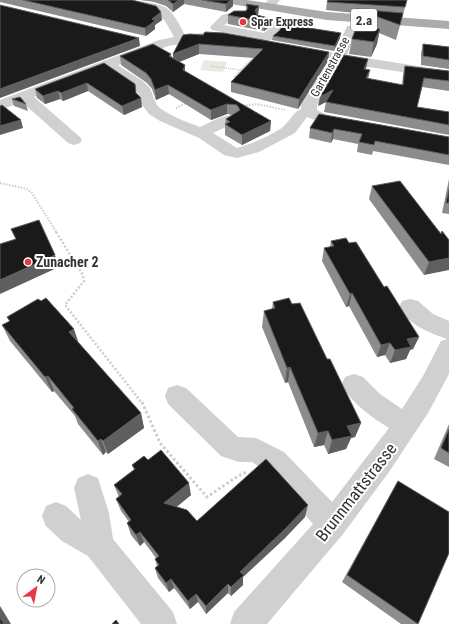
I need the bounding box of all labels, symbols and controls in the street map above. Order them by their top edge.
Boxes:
road number: 2.a [351,9,377,31]
place label: Spar Express [251,15,314,29]
marker: Spar Express [238,17,248,27]
street label: Gartenstrasse [308,34,352,99]
place label: Zunacher 2 [36,254,99,270]
marker: Zunacher 2 [23,257,33,267]
street label: Brunnmattstrasse [311,439,401,545]
north arrow [16,568,56,608]
text: N [35,573,48,587]

